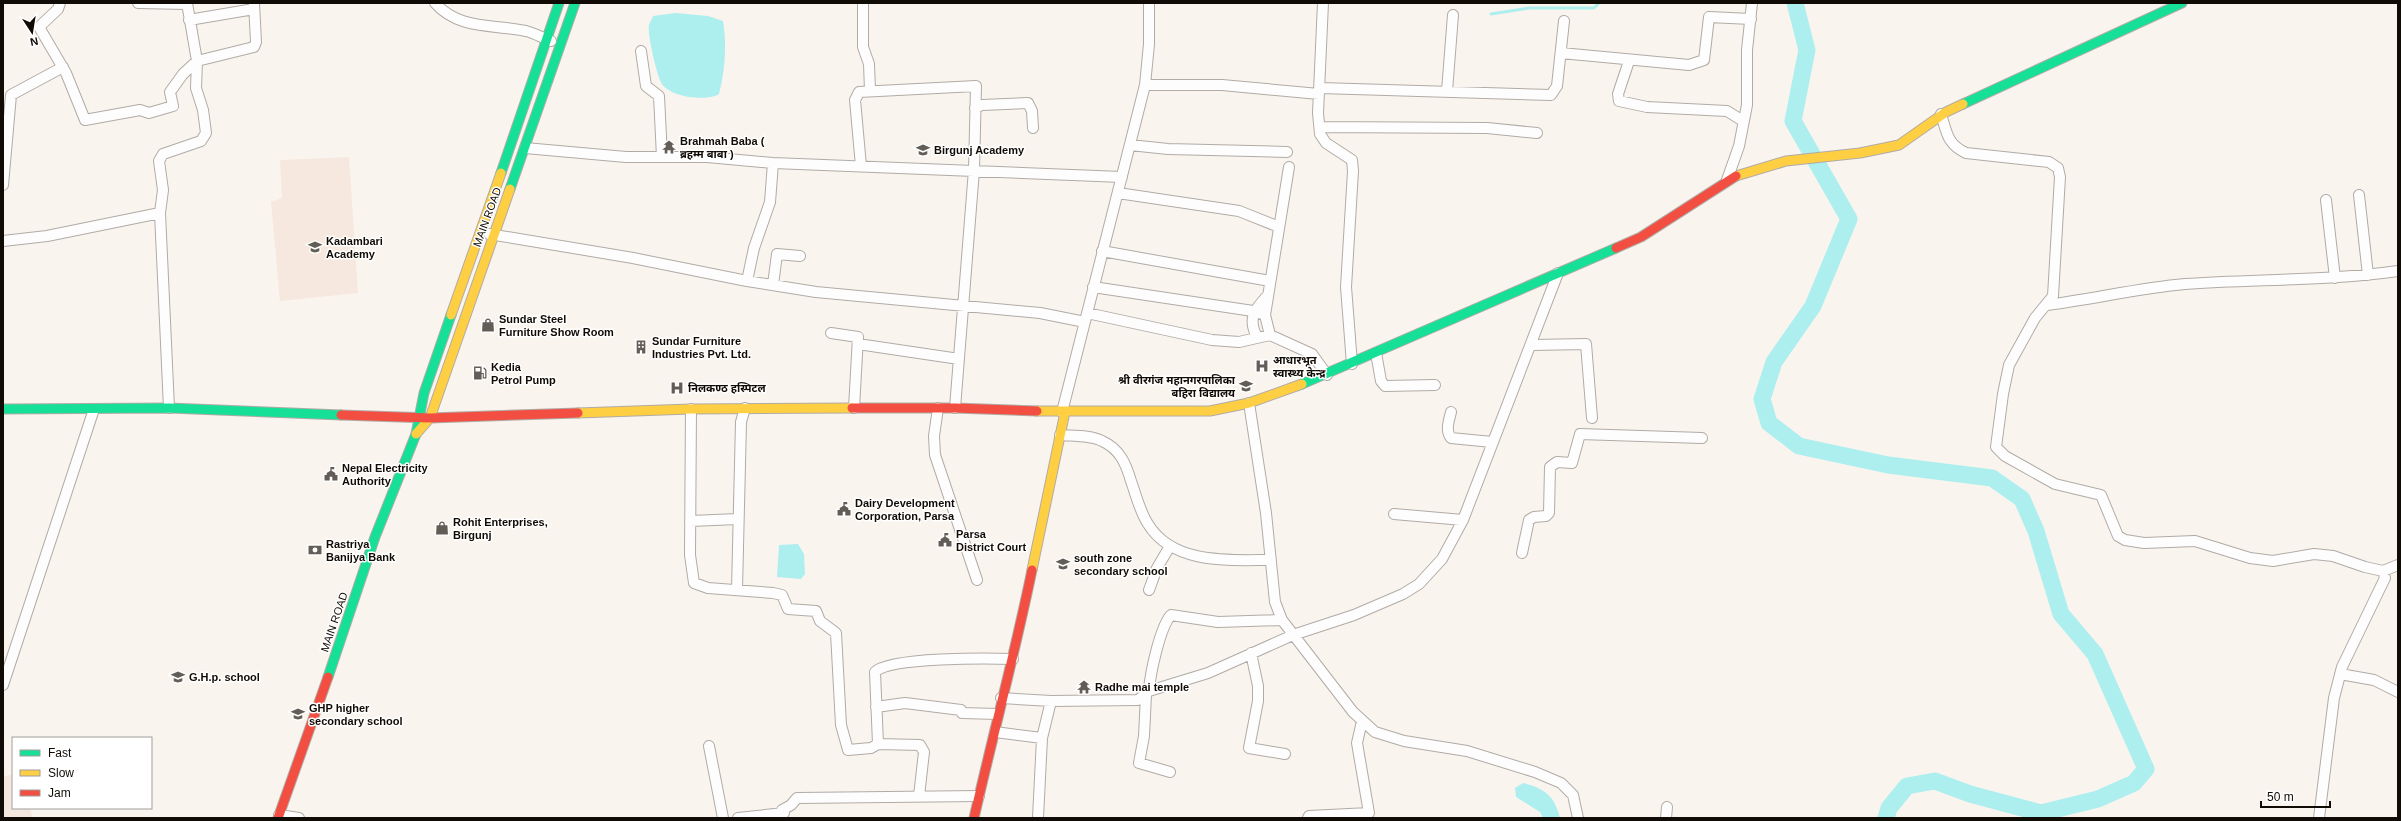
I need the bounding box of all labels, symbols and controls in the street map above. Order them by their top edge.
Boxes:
north arrow [12,12,52,52]
text: N [29,35,39,48]
place label: Brahmah Baba ( ब्रहम्म बाबा ) [680,135,765,160]
temple icon: Brahmah Baba ( ब्रहम्म बाबा ) [661,139,677,155]
school or university icon: Birgunj Academy [915,142,931,158]
place label: Birgunj Academy [934,144,1025,156]
street label: MAIN ROAD [471,186,503,248]
place label: Kadambari Academy [326,235,383,260]
school or university icon: Kadambari Academy [307,239,323,255]
place label: Sundar Steel Furniture Show Room [499,313,614,338]
shop icon: Sundar Steel Furniture Show Room [480,317,496,333]
place label: Sundar Furniture Industries Pvt. Ltd. [652,335,751,360]
building icon: Sundar Furniture Industries Pvt. Ltd. [633,339,649,355]
place label: आधारभूत स्वास्थ्य केन्द्र [1273,354,1326,379]
hospital icon: आधारभूत स्वास्थ्य केन्द्र [1254,358,1270,374]
place label: Kedia Petrol Pump [491,361,556,386]
fuel station icon: Kedia Petrol Pump [472,365,488,381]
place label: श्री वीरगंज महानगरपालिका बहिरा विद्यालय [1118,374,1236,399]
school or university icon: श्री वीरगंज महानगरपालिका बहिरा विद्यालय [1238,378,1254,394]
hospital icon: निलकण्ठ हस्पिटल [669,380,685,396]
place label: निलकण्ठ हस्पिटल [688,382,767,394]
place label: Nepal Electricity Authority [342,462,428,487]
public building icon: Nepal Electricity Authority [323,466,339,482]
place label: Dairy Development Corporation, Parsa [855,497,955,522]
public building icon: Dairy Development Corporation, Parsa [836,501,852,517]
place label: Rohit Enterprises, Birgunj [453,516,548,541]
shop icon: Rohit Enterprises, Birgunj [434,520,450,536]
place label: Parsa District Court [956,528,1027,553]
public building icon: Parsa District Court [937,532,953,548]
place label: Rastriya Banijya Bank [326,538,396,563]
bank icon: Rastriya Banijya Bank [307,542,323,558]
place label: south zone secondary school [1074,552,1168,577]
school or university icon: south zone secondary school [1055,556,1071,572]
street label: MAIN ROAD [318,591,350,653]
school or university icon: G.H.p. school [170,669,186,685]
place label: G.H.p. school [189,671,260,683]
temple icon: Radhe mai temple [1076,679,1092,695]
place label: Radhe mai temple [1095,681,1189,693]
place label: GHP higher secondary school [309,702,403,727]
school or university icon: GHP higher secondary school [290,706,306,722]
legend [12,737,152,809]
text: Fast [48,746,72,760]
text: Slow [48,766,74,780]
scale bar [2261,783,2330,809]
text: Jam [48,786,71,800]
text: 50 m [2267,790,2294,804]

